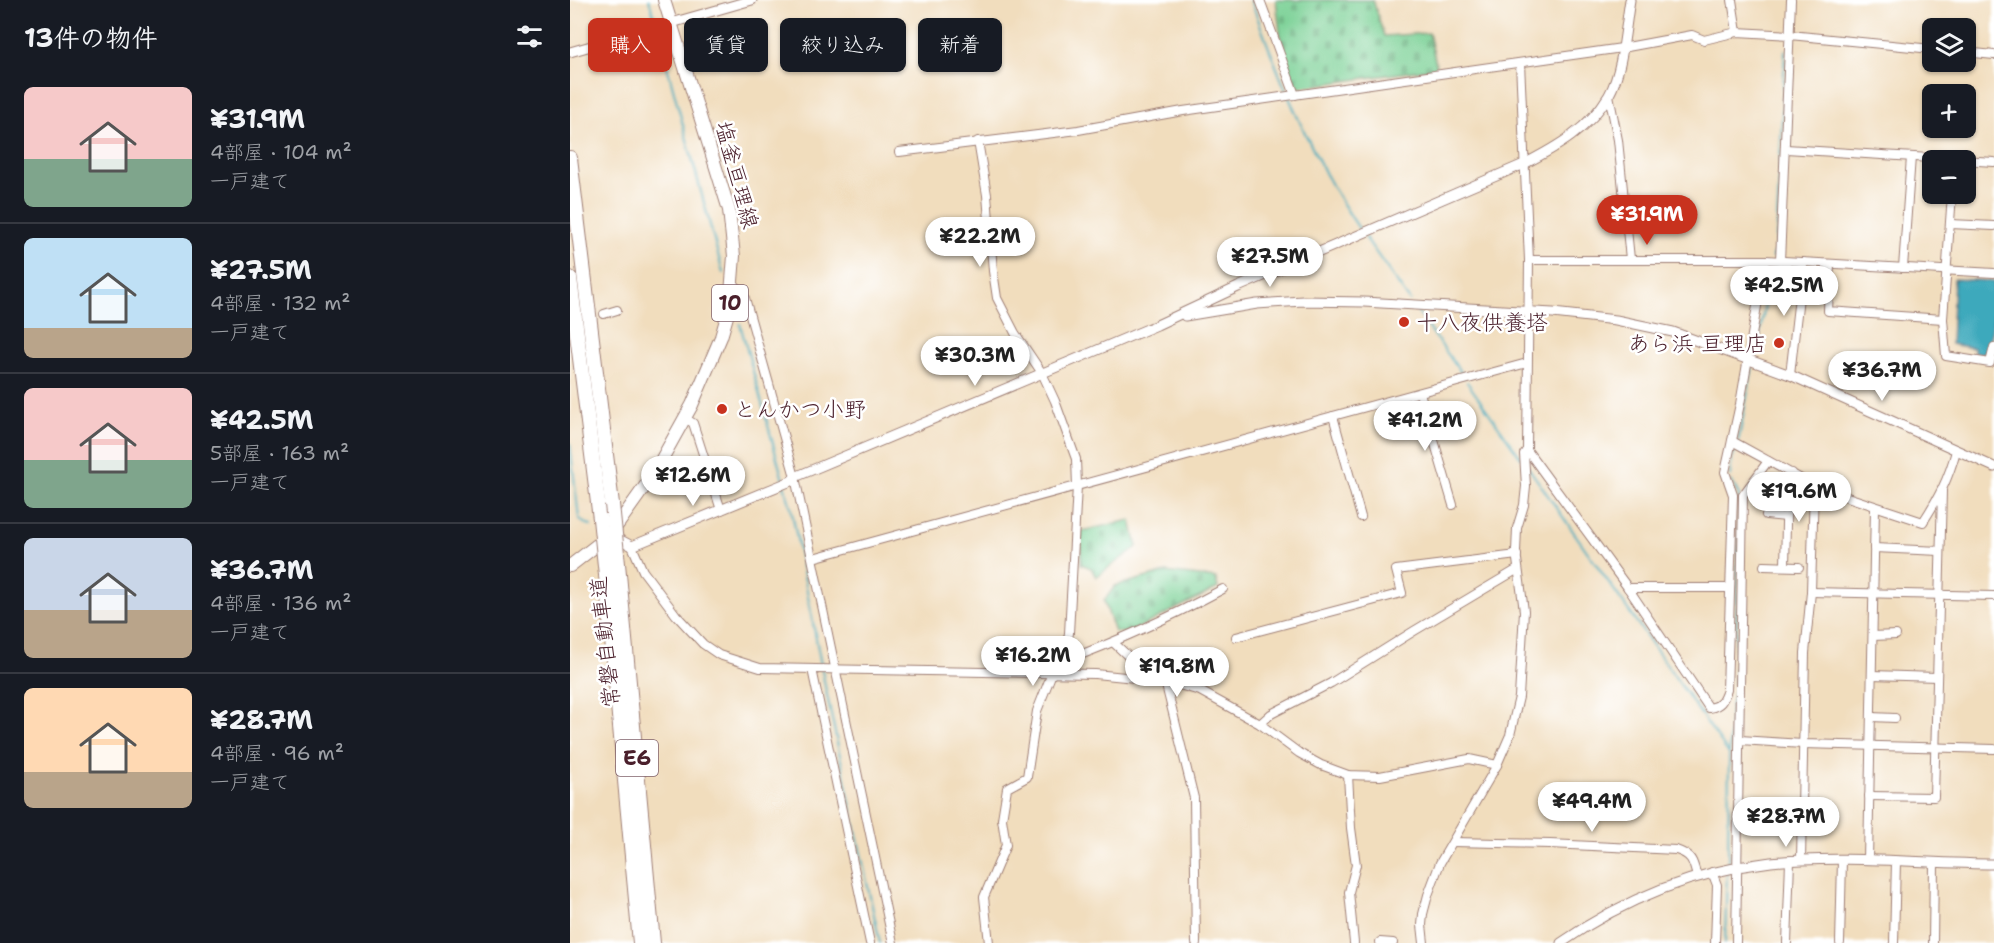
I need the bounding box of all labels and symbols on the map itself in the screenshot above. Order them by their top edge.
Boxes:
street label: 塩釜亘理線 [709,118,765,232]
pin: ¥31.9M [1598,195,1696,246]
pin: ¥22.2M [931,217,1029,268]
pin: ¥27.5M [1221,237,1319,288]
pin: ¥42.5M [1735,266,1833,317]
road number: 10 [712,285,748,321]
place label: 十八夜供養塔 [1416,308,1548,337]
marker: 十八夜供養塔 [1397,315,1411,329]
place label: あら浜 亘理店 [1627,329,1767,358]
pin: ¥30.3M [926,336,1024,387]
marker: あら浜 亘理店 [1772,336,1786,350]
pin: ¥36.7M [1833,351,1931,402]
place label: とんかつ小野 [734,395,866,424]
pin: ¥41.2M [1376,401,1474,452]
marker: とんかつ小野 [715,402,729,416]
pin: ¥12.6M [644,456,742,507]
pin: ¥19.6M [1750,472,1848,523]
street label: 常磐自動車道 [584,575,626,709]
pin: ¥16.2M [984,636,1082,687]
pin: ¥19.8M [1128,647,1226,698]
road number: E6 [616,740,658,776]
pin: ¥49.4M [1543,782,1641,833]
pin: ¥28.7M [1737,797,1835,848]

